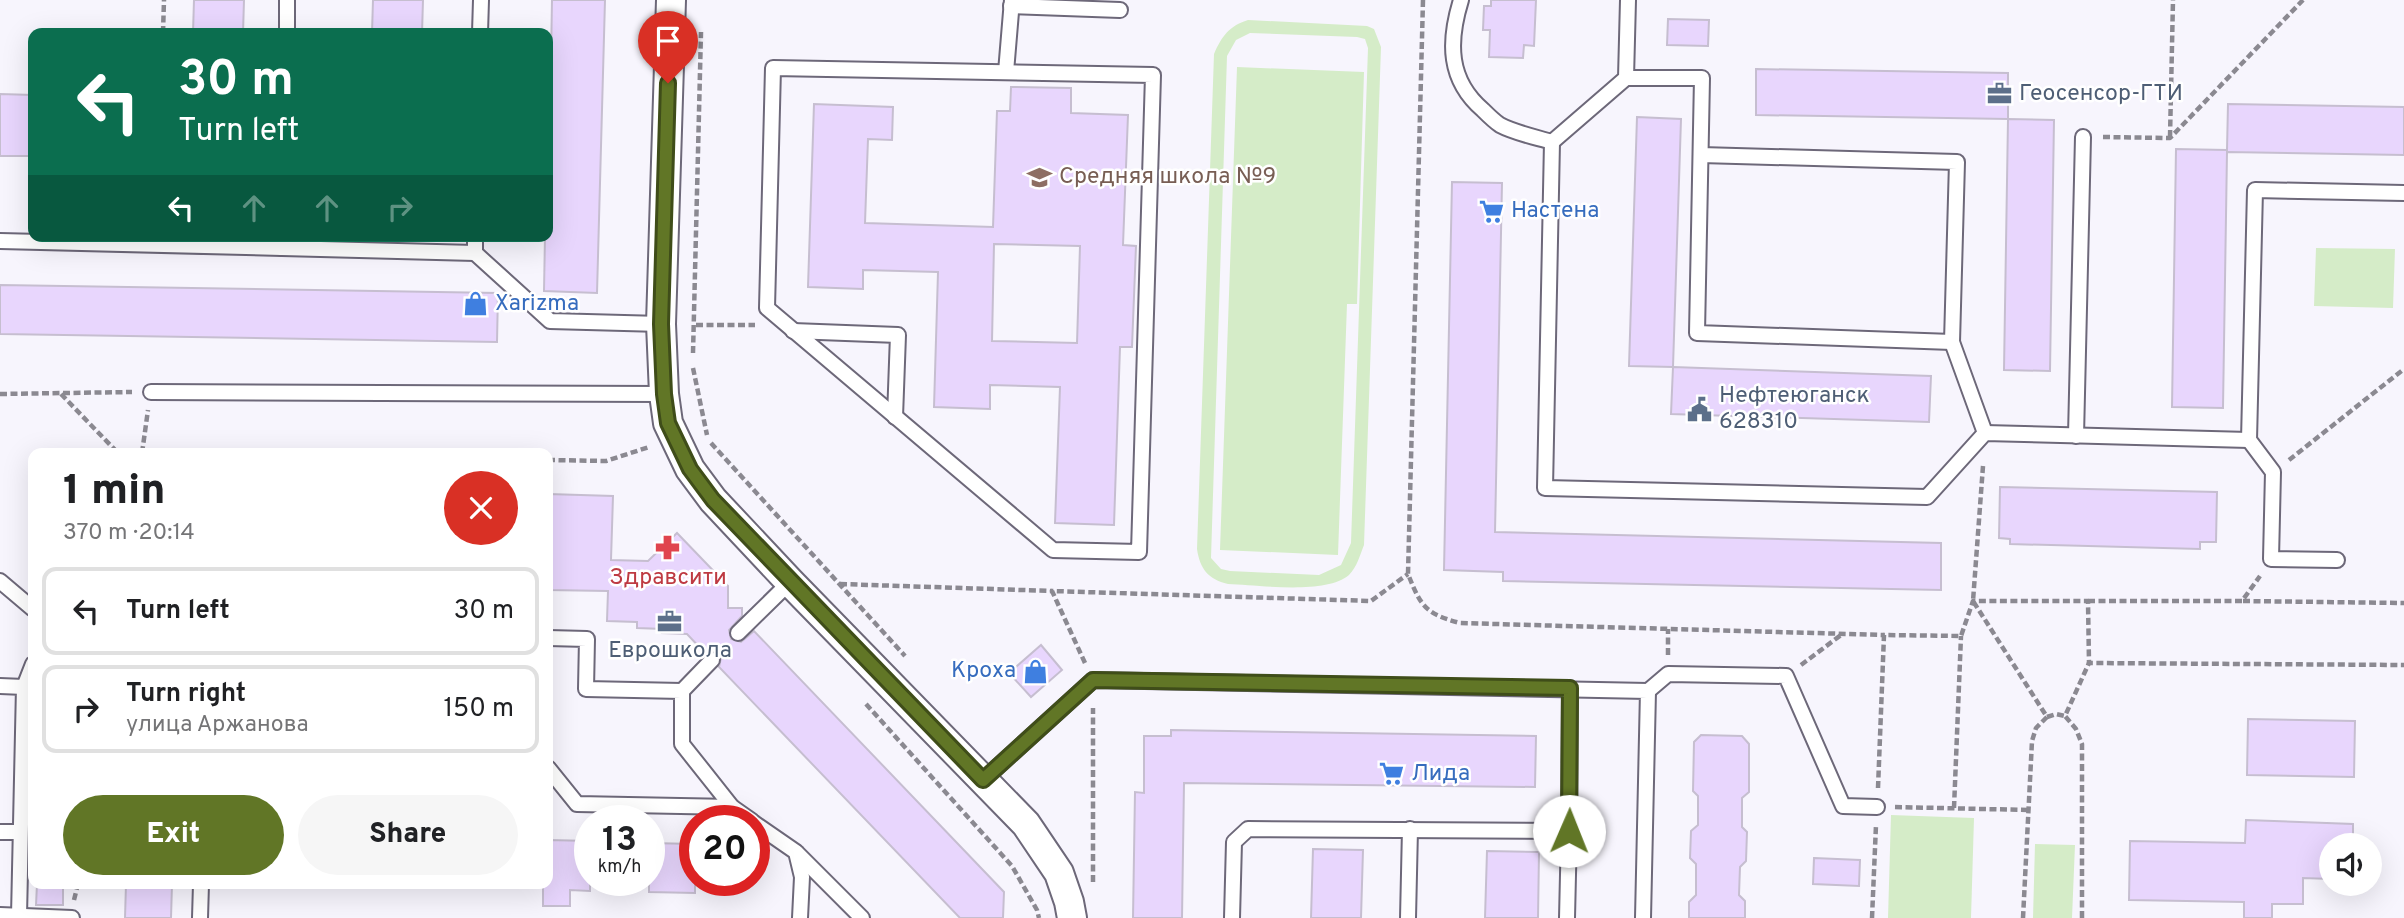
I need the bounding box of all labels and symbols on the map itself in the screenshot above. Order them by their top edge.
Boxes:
pin [638,11,698,83]
office icon: Геосенсор-ГТИ [1985,80,2013,108]
place label: Геосенсор-ГТИ [2019,80,2183,109]
school or university icon: Средняя школа №9 [1025,163,1053,191]
place label: Средняя школа №9 [1059,163,1276,192]
supermarket icon: Настена [1477,197,1505,225]
place label: Настена [1511,197,1599,226]
shop icon: Xarizma [461,290,489,318]
place label: Xarizma [495,290,579,319]
place label: Нефтеюганск 628310 [1719,382,1870,437]
public building icon: Нефтеюганск 628310 [1685,395,1713,423]
pharmacy icon: Здравсити [654,534,682,562]
place label: Здравсити [609,564,727,593]
office icon: Еврошкола [656,607,684,635]
place label: Еврошкола [608,637,732,666]
place label: Кроха [951,657,1016,686]
shop icon: Кроха [1022,657,1050,685]
supermarket icon: Лида [1377,760,1405,788]
place label: Лида [1411,760,1470,789]
position arrow [1532,794,1606,868]
speed limit sign: 20 [679,805,770,896]

